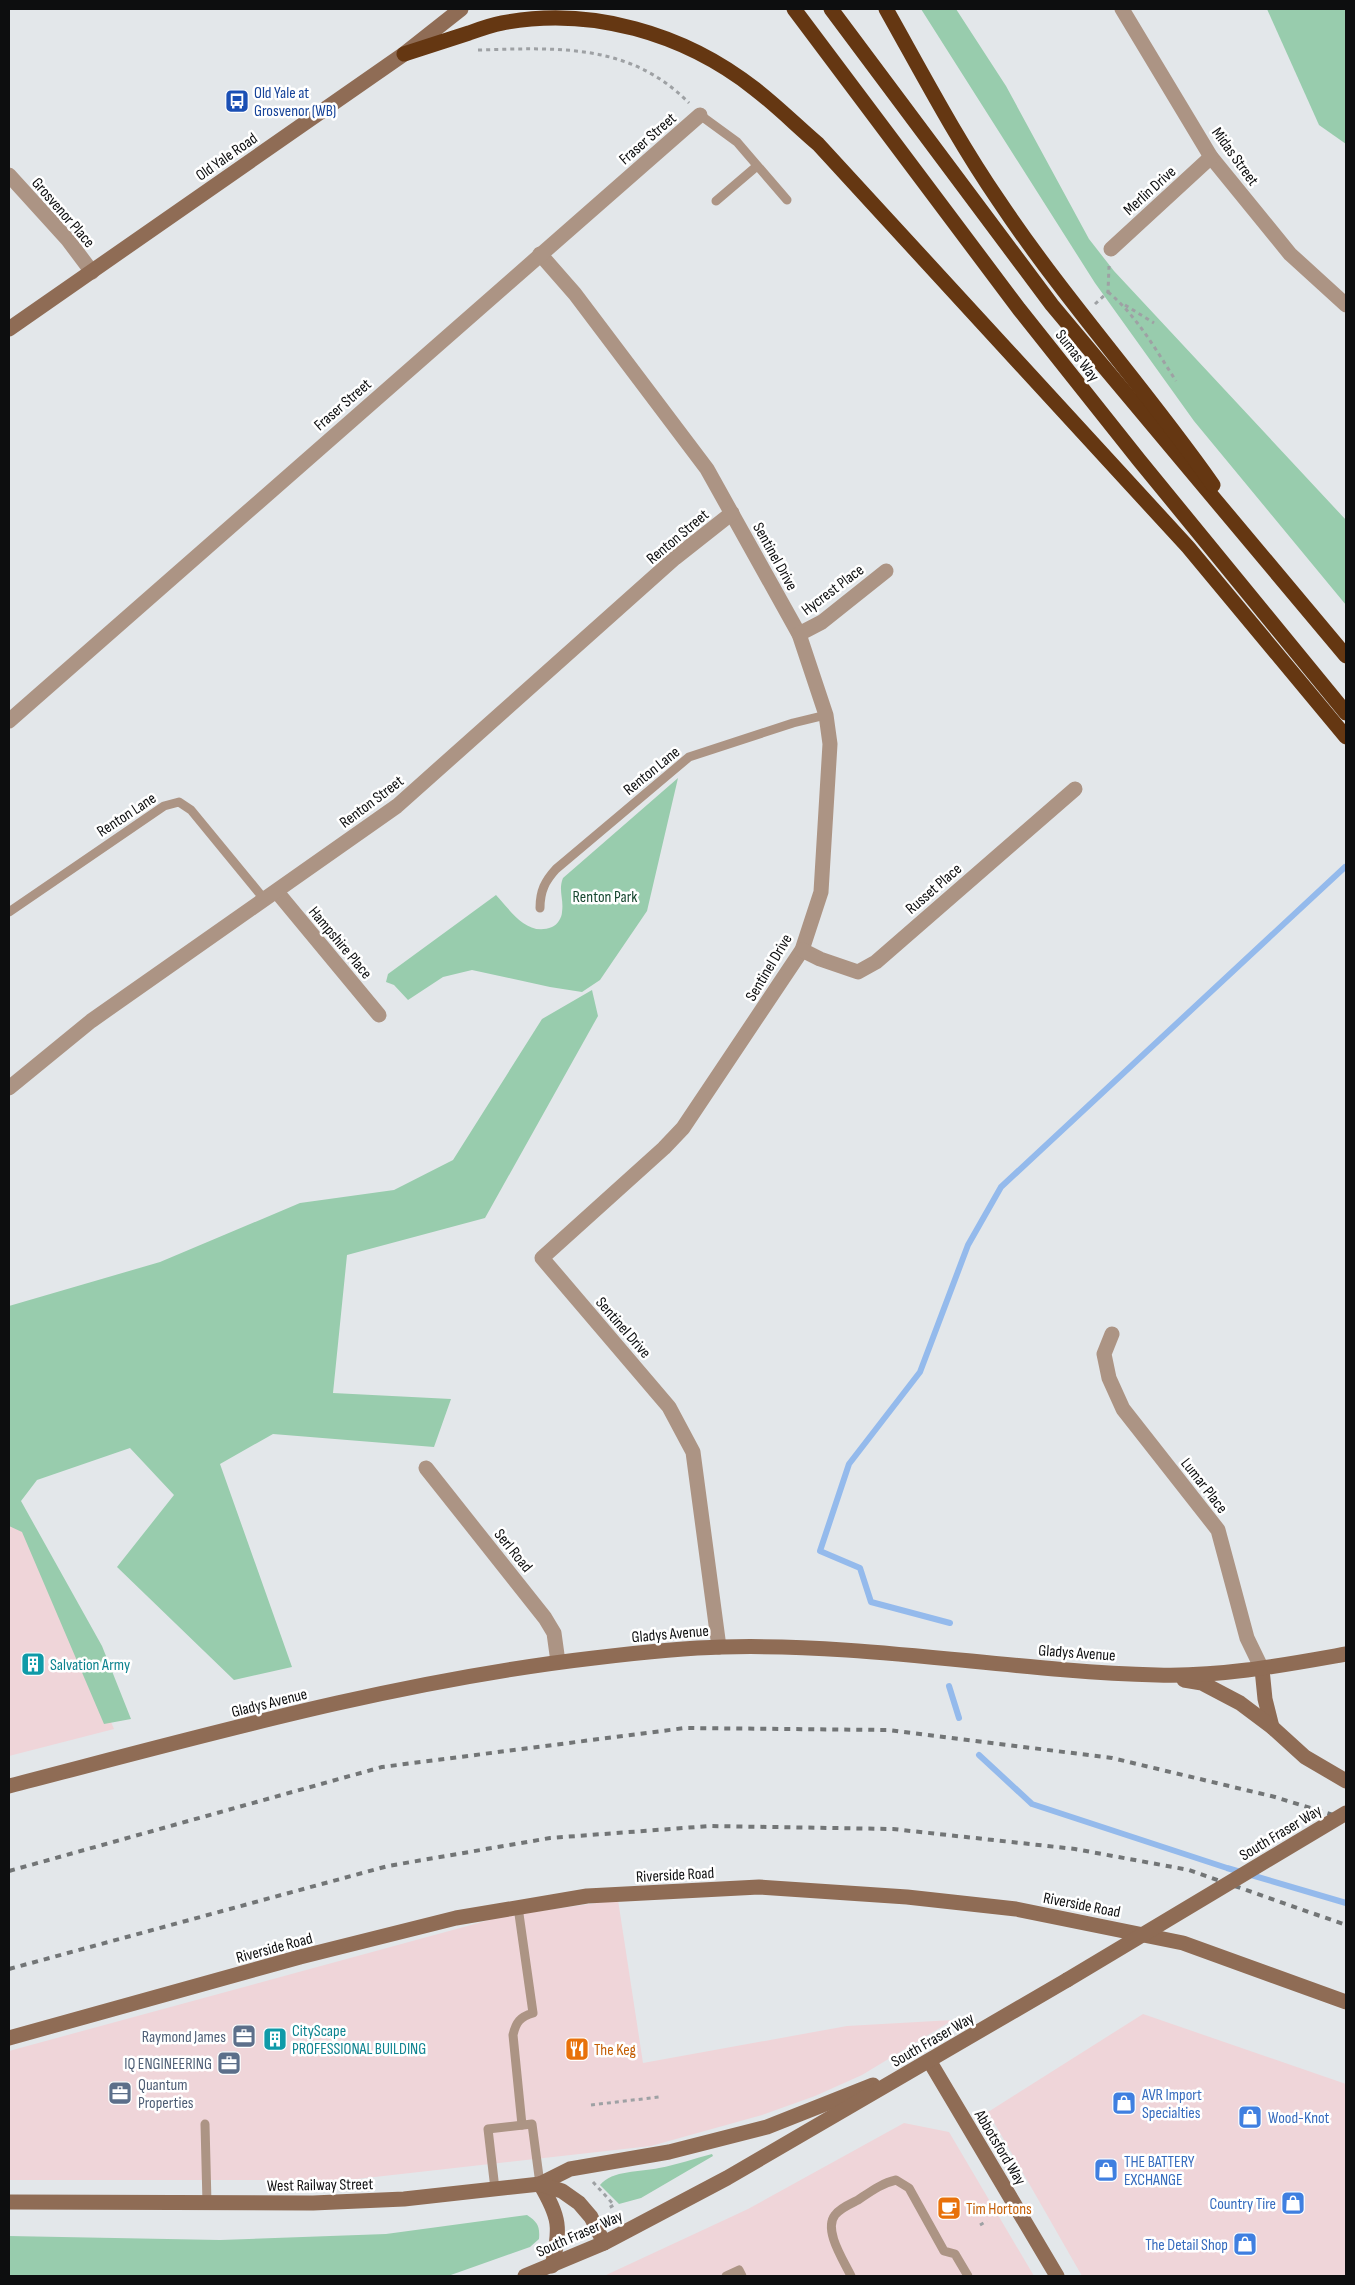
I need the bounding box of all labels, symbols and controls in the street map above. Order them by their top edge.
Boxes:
place label: Old Yale at Grosvenor (WB) [254,84,336,121]
bus stop icon: Old Yale at Grosvenor (WB) [224,88,250,114]
street label: Fraser Street [615,109,681,169]
street label: Midas Street [1207,124,1262,190]
street label: Old Yale Road [192,129,261,185]
street label: Merlin Drive [1120,163,1180,220]
street label: Grosvenor Place [27,174,98,252]
street label: Sumas Way [1051,326,1103,386]
street label: Fraser Street [310,375,376,435]
street label: Renton Street [643,506,713,569]
street label: Sentinel Drive [748,519,801,594]
street label: Hycrest Place [798,561,868,620]
street label: Renton Lane [620,743,684,800]
street label: Renton Street [336,772,408,832]
street label: Renton Lane [94,789,160,841]
street label: Russet Place [902,860,966,919]
park label: Renton Park [573,888,637,907]
street label: Hampshire Place [304,903,376,983]
street label: Sentinel Drive [742,931,797,1005]
street label: Sentinel Drive [591,1294,655,1362]
street label: Lumar Place [1176,1455,1231,1517]
street label: Serl Road [490,1526,536,1576]
street label: Gladys Avenue [631,1622,710,1647]
street label: Gladys Avenue [1038,1641,1116,1666]
building icon: Salvation Army [20,1651,46,1677]
place label: Salvation Army [50,1656,130,1675]
street label: Gladys Avenue [230,1685,309,1722]
street label: South Fraser Way [1236,1801,1325,1865]
street label: Riverside Road [636,1864,715,1887]
street label: Riverside Road [1041,1889,1122,1922]
street label: Riverside Road [234,1929,315,1968]
street label: South Fraser Way [888,2009,978,2072]
place label: CityScape PROFESSIONAL BUILDING [292,2022,426,2059]
office icon: Raymond James [231,2023,257,2049]
building icon: CityScape PROFESSIONAL BUILDING [262,2026,288,2052]
place label: Raymond James [142,2028,226,2047]
restaurant icon: The Keg [564,2036,590,2062]
place label: The Keg [594,2041,636,2060]
office icon: IQ ENGINEERING [216,2050,242,2076]
place label: IQ ENGINEERING [124,2055,212,2074]
place label: Quantum Properties [138,2076,194,2113]
office icon: Quantum Properties [107,2080,133,2106]
place label: AVR Import Specialties [1141,2086,1202,2123]
shop icon: AVR Import Specialties [1111,2090,1137,2116]
shop icon: Wood-Knot [1237,2104,1263,2130]
street label: Abbotsford Way [969,2106,1030,2189]
place label: Wood-Knot [1268,2109,1330,2128]
place label: THE BATTERY EXCHANGE [1124,2153,1195,2190]
shop icon: THE BATTERY EXCHANGE [1093,2157,1119,2183]
street label: West Railway Street [267,2175,373,2196]
shop icon: Country Tire [1280,2190,1306,2216]
cafe icon: Tim Hortons [936,2195,962,2221]
place label: Country Tire [1210,2195,1276,2214]
place label: Tim Hortons [966,2200,1032,2219]
street label: South Fraser Way [533,2207,626,2262]
shop icon: The Detail Shop [1232,2231,1258,2257]
place label: The Detail Shop [1145,2236,1228,2255]

